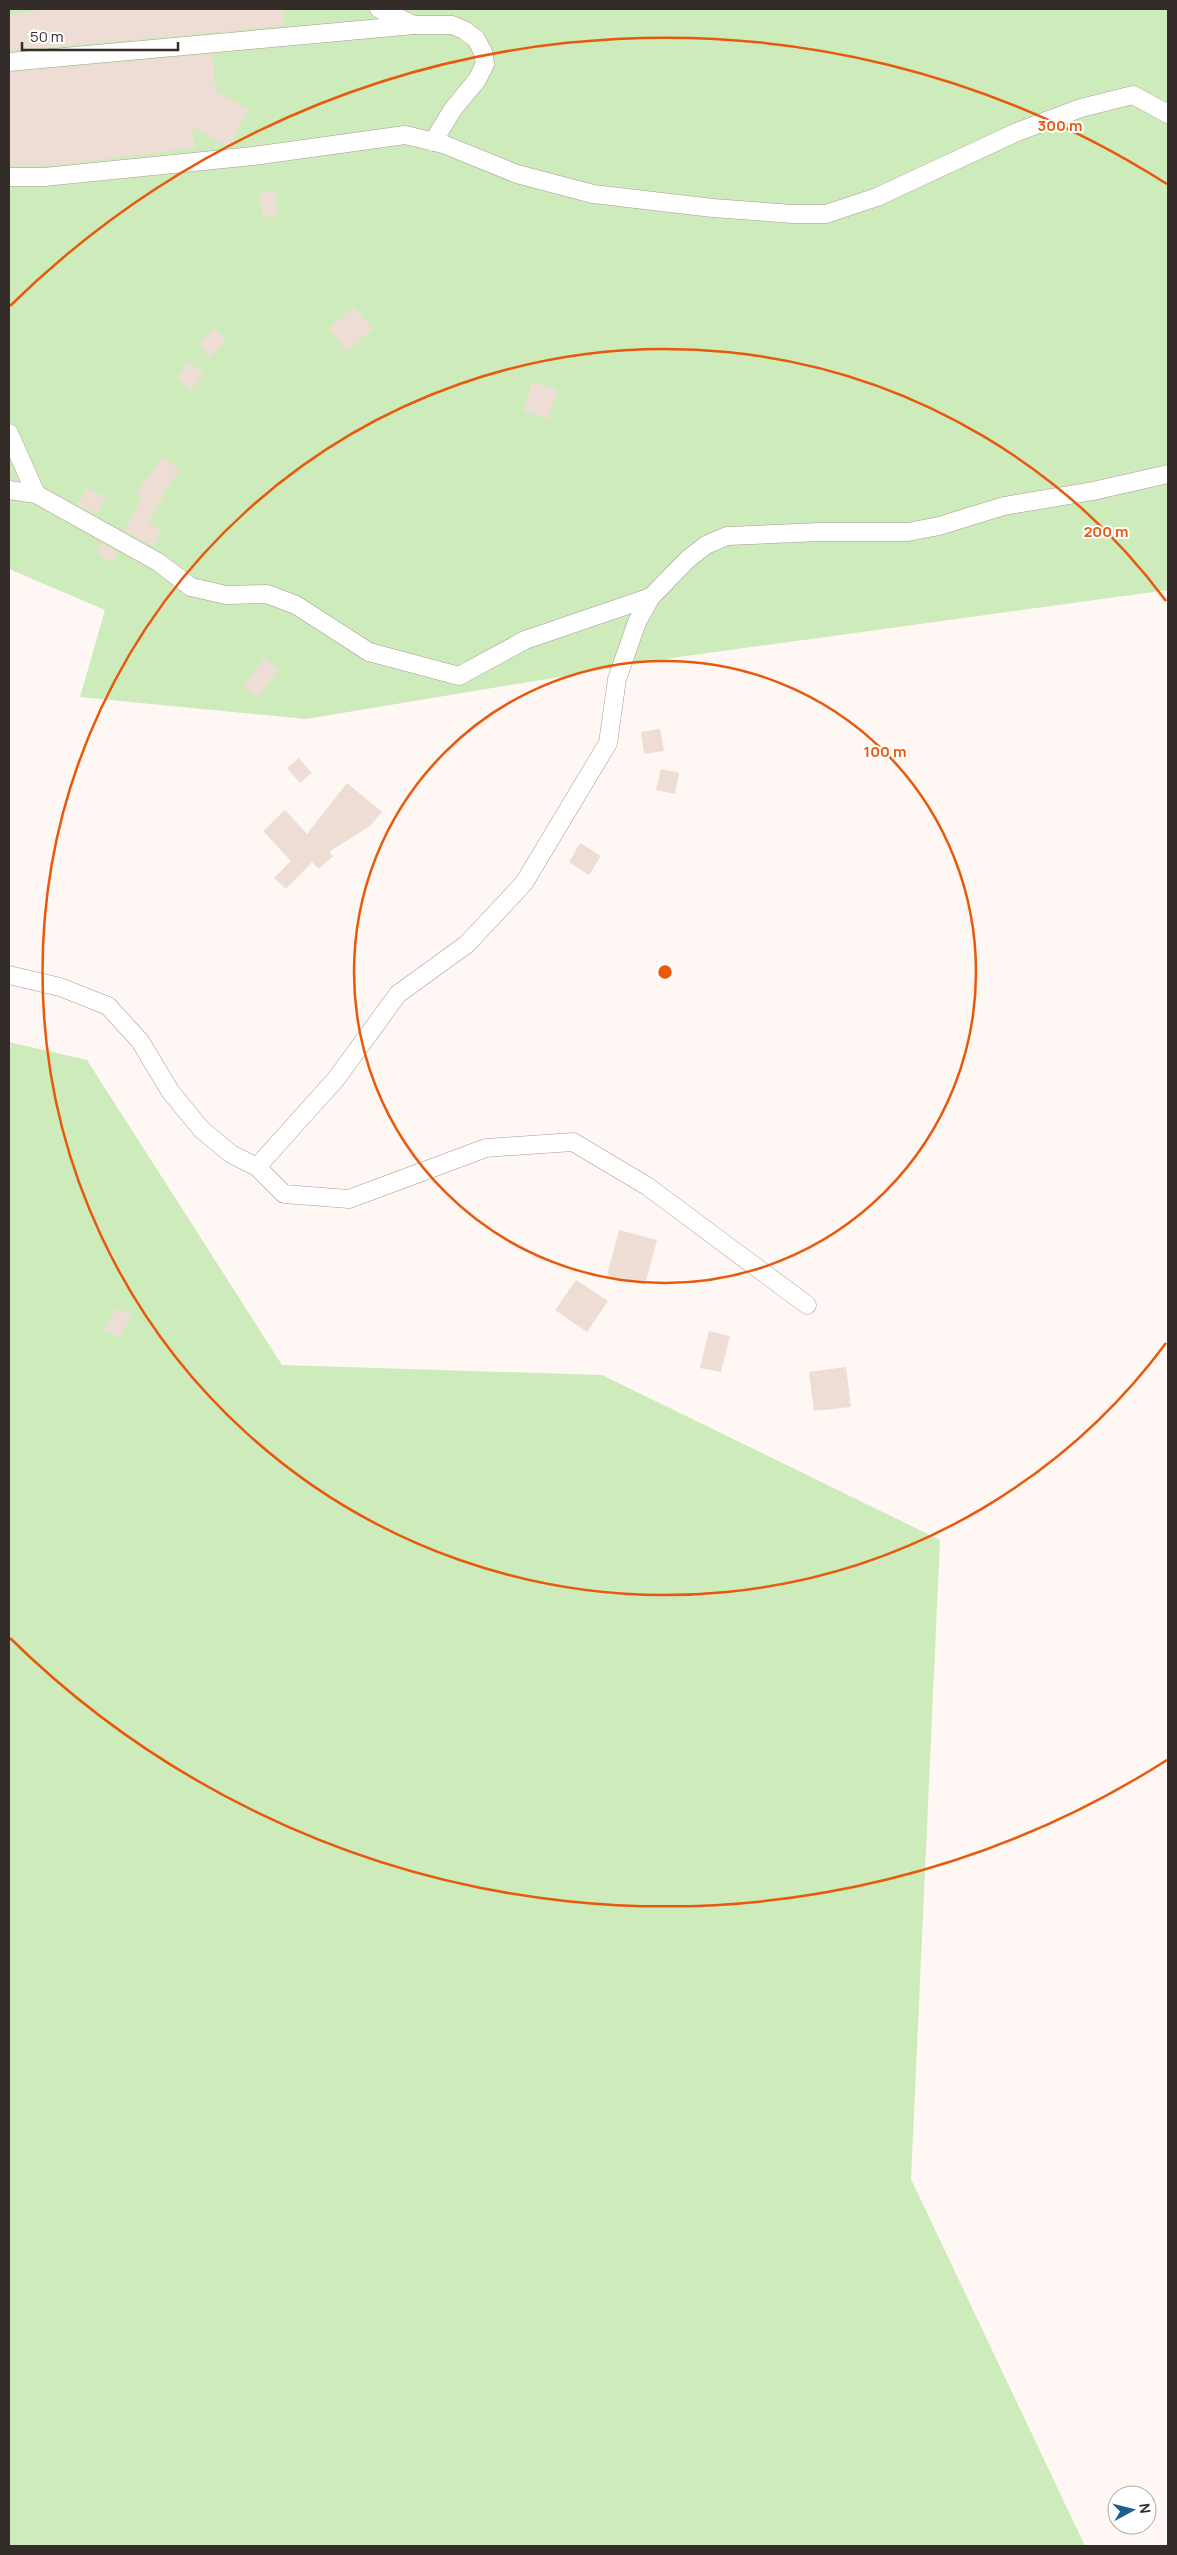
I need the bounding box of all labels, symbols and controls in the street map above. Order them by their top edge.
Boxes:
scale bar [22,20,179,52]
text: 50 m [30,26,64,47]
text: 300 m [1038,115,1082,136]
text: 200 m [1083,521,1129,542]
text: 100 m [864,741,906,762]
centre of rings [656,963,674,981]
north arrow [1107,2485,1157,2535]
text: N [1135,2502,1155,2515]

